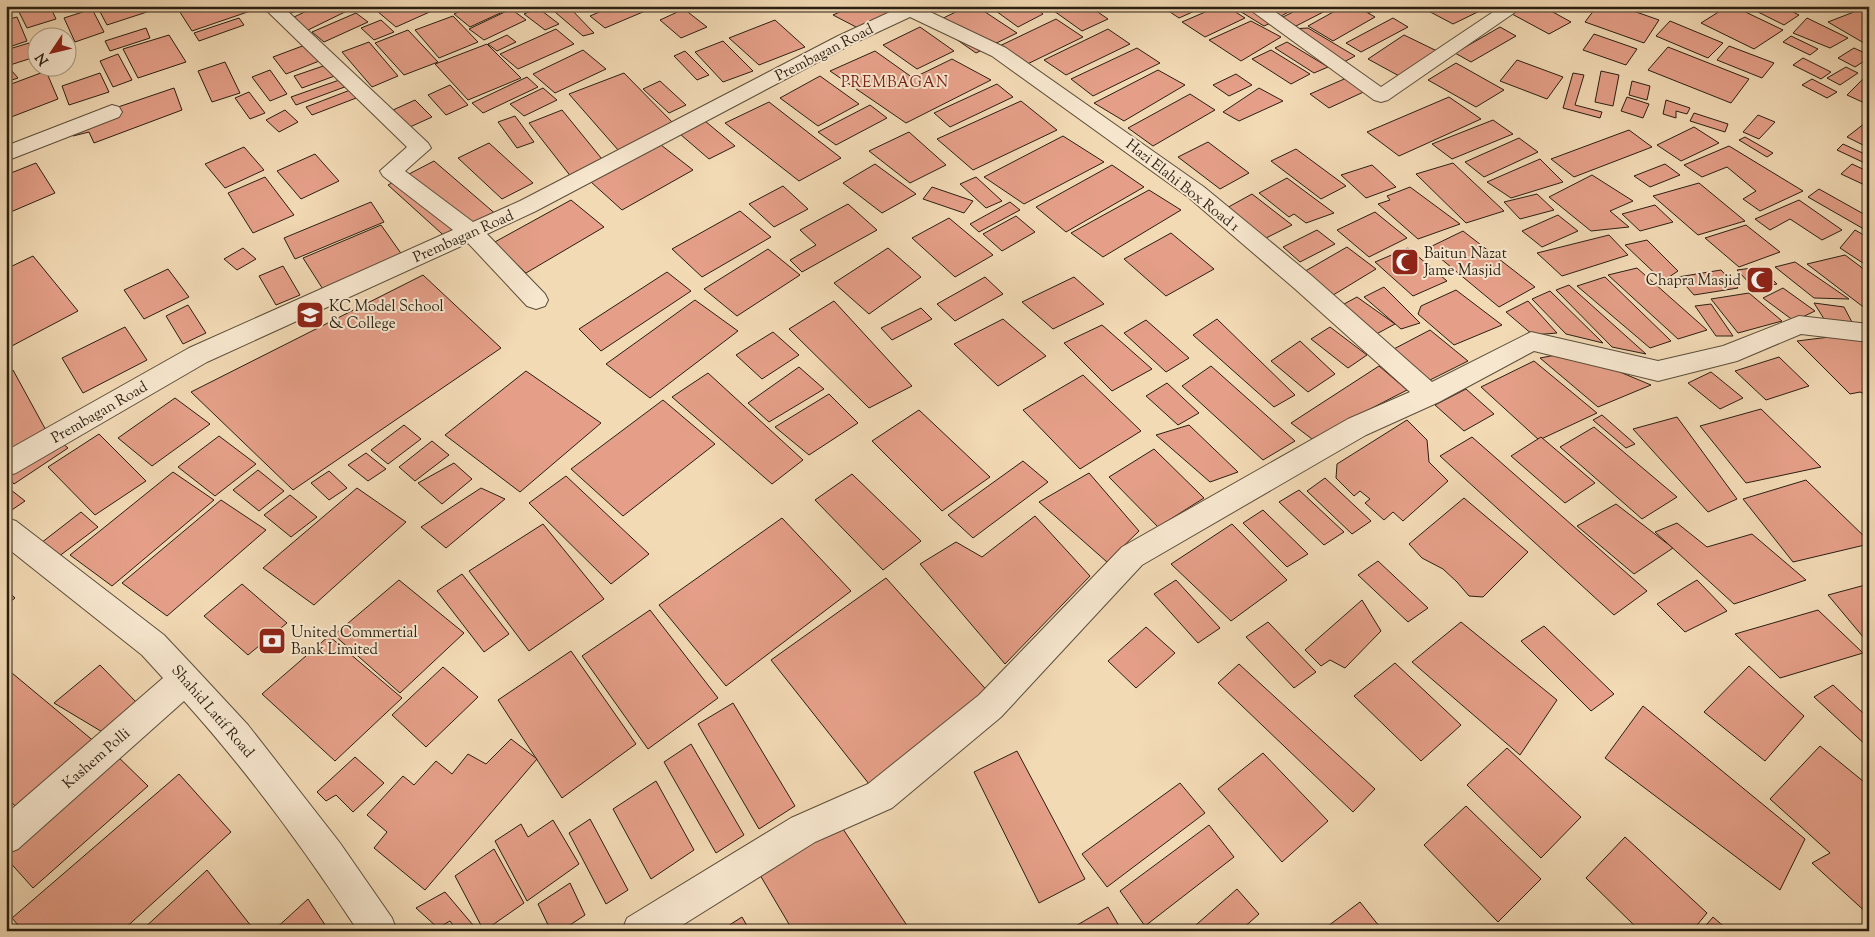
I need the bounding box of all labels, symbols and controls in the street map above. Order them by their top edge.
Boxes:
street label: Prembagan Road [772,19,878,87]
north arrow [28,28,78,78]
text: N [32,48,54,69]
district label: PREMBAGAN [841,73,949,94]
street label: Hazi Elahi Box Road 1 [1121,135,1243,237]
street label: Prembagan Road [410,206,518,269]
place label: Baitun Nazat Jame Masjid [1423,244,1507,282]
mosque icon: Baitun Nazat Jame Masjid [1390,247,1420,277]
mosque icon: Chapra Masjid [1745,265,1775,295]
place label: Chapra Masjid [1646,271,1742,292]
place label: KC Model School & College [329,297,444,335]
school or university icon: KC Model School & College [295,300,325,330]
street label: Prembagan Road [48,377,152,449]
place label: United Commertial Bank Limited [291,623,418,661]
bank icon: United Commertial Bank Limited [257,626,287,656]
street label: Shahid Latif Road [166,661,258,763]
street label: Kashem Polli [59,724,135,794]

